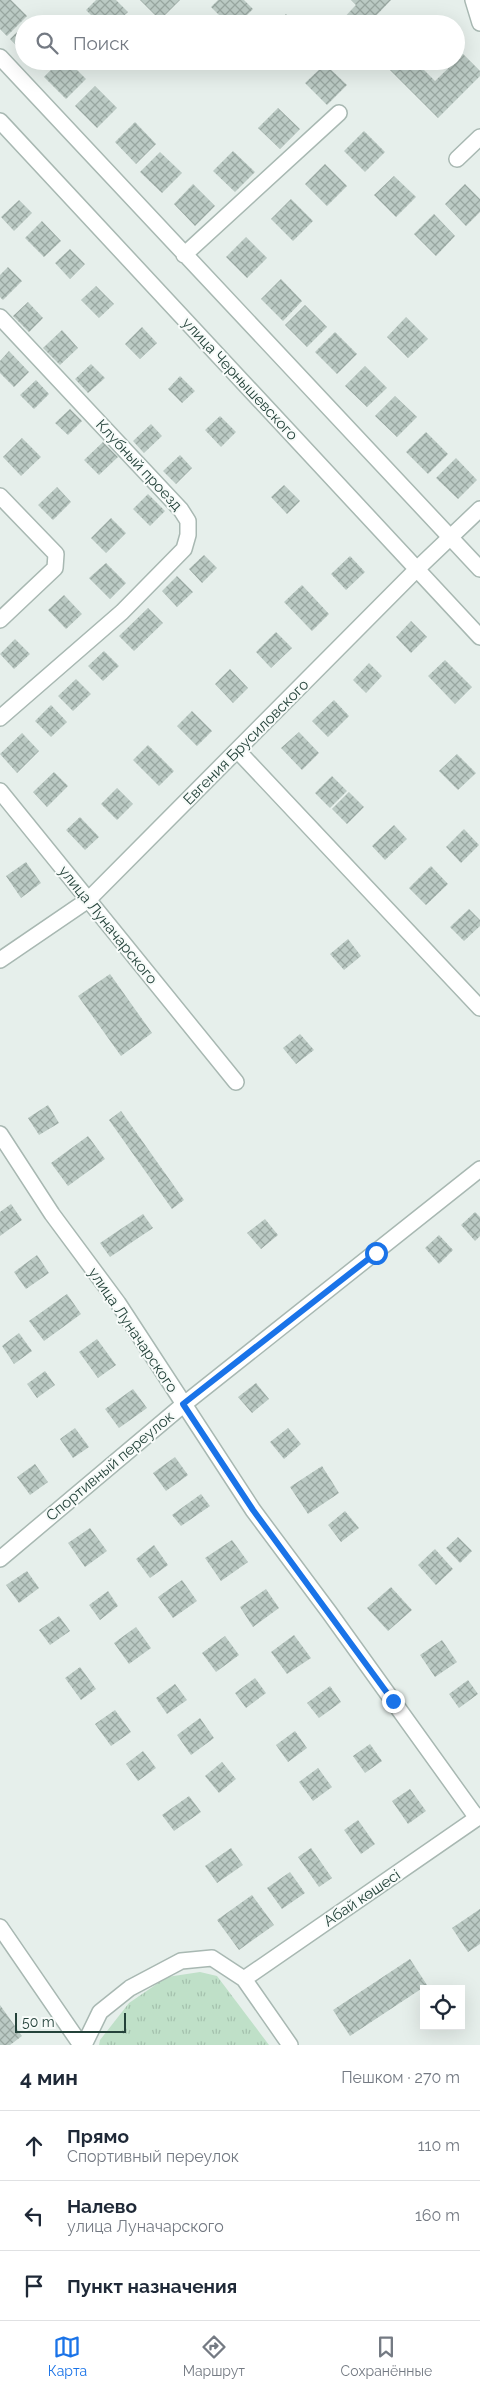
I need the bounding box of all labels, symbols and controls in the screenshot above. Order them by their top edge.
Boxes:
search box [15,15,465,70]
icon: search [33,29,61,57]
text: Поиск [73,32,129,54]
street label: улица Чернышевского [178,314,302,444]
street label: Клубный проезд [92,416,186,515]
street label: Евгения Брусиловского [180,675,313,808]
street label: улица Луначарского [55,862,161,988]
route start [365,1242,388,1265]
street label: улица Луначарского [84,1264,182,1396]
street label: Спортивный переулок [42,1407,178,1525]
route end [382,1690,405,1713]
street label: Абай көшесі [320,1866,404,1930]
map controls [420,1985,465,2030]
button: locate [420,1985,465,2030]
scale bar [15,2010,126,2033]
text: 50 m [22,2014,55,2030]
text: 4 мин [20,2065,78,2090]
text: Пешком · 270 m [341,2068,460,2087]
text: Прямо [67,2125,129,2147]
icon: ahead [20,2132,48,2160]
text: 110 m [418,2136,460,2155]
text: Спортивный переулок [67,2147,239,2166]
text: Налево [67,2195,137,2217]
icon: left [20,2202,48,2230]
text: 160 m [415,2206,460,2225]
text: улица Луначарского [67,2217,224,2236]
icon: arrive [20,2272,48,2300]
text: Пункт назначения [67,2275,237,2297]
tab: Карта [48,2333,87,2379]
tab: Маршрут [183,2333,245,2379]
tab: Сохранённые [341,2333,432,2379]

